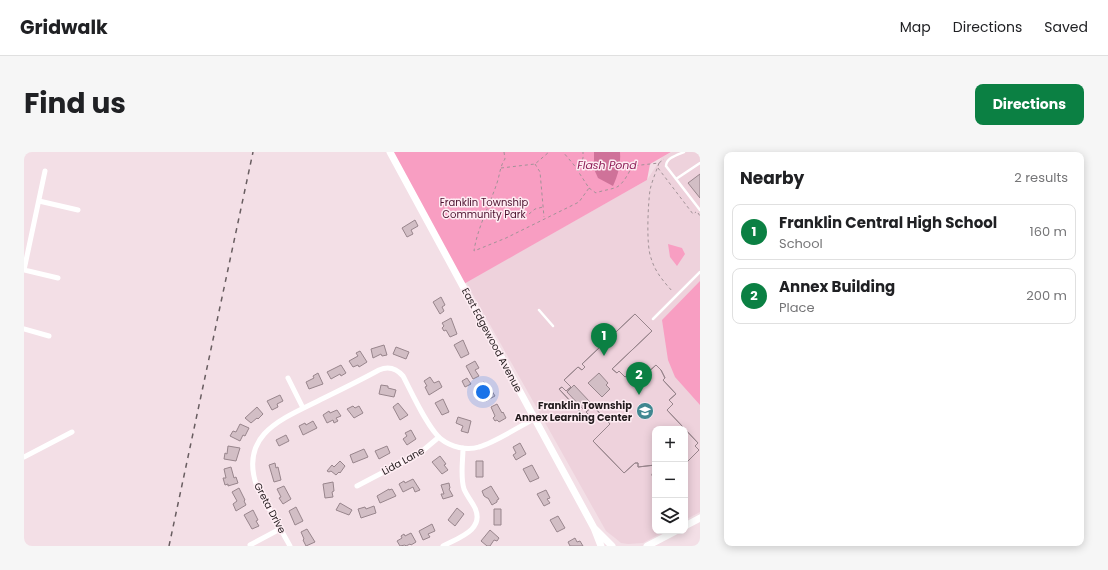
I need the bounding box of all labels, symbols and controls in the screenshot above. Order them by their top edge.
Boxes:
text: Gridwalk [20,14,108,41]
text: Map [900,17,931,37]
text: Directions [953,17,1022,37]
text: Saved [1044,17,1088,37]
text: Find us [24,84,126,123]
button: Directions [975,84,1084,125]
water label: Flash Pond [577,157,637,173]
text: Nearby [740,166,804,190]
text: 2 results [1014,168,1068,187]
park label: Franklin Township Community Park [440,195,528,222]
text: Franklin Central High School [779,212,997,233]
text: 1 [752,222,756,241]
text: 160 m [1030,222,1067,241]
text: School [779,234,823,253]
text: Annex Building [779,276,895,297]
street label: East Edgewood Avenue [458,285,526,395]
text: 2 [750,286,758,305]
text: 200 m [1026,286,1067,305]
text: Place [779,298,814,317]
pin: 1 [591,323,617,356]
pin: 2 [626,362,652,395]
your location [473,382,493,402]
place label: Franklin Township Annex Learning Center [515,398,633,425]
school or university icon: Franklin Township Annex Learning Center [635,401,655,421]
map controls [652,426,688,534]
button: + [652,426,688,462]
street label: Lida Lane [379,443,427,479]
button: − [652,462,688,498]
street label: Greta Drive [250,480,290,536]
button: layers [652,498,688,534]

